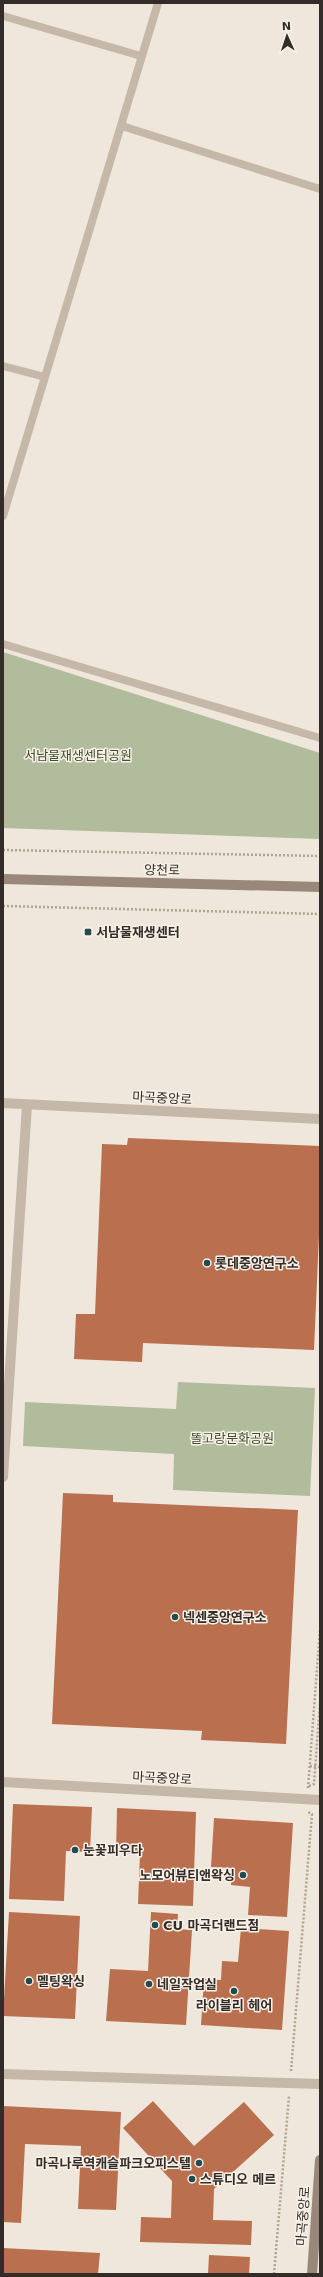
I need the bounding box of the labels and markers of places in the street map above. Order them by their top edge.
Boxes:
place label: 서남물재생센터 [96,925,180,940]
marker: 서남물재생센터 [83,927,93,937]
place label: 롯데중앙연구소 [215,1256,299,1271]
marker: 롯데중앙연구소 [202,1258,212,1268]
place label: 넥센중앙연구소 [183,1610,267,1625]
marker: 넥센중앙연구소 [170,1612,180,1622]
place label: 눈꽃피우다 [83,1843,143,1858]
marker: 눈꽃피우다 [70,1845,80,1855]
place label: 노모어뷰티앤왁싱 [139,1868,235,1883]
marker: 노모어뷰티앤왁싱 [238,1870,248,1880]
place label: CU 마곡더랜드점 [163,1918,259,1933]
marker: CU 마곡더랜드점 [150,1920,160,1930]
place label: 멜팅왁싱 [37,1974,85,1989]
marker: 멜팅왁싱 [24,1976,34,1986]
place label: 네일작업실 [157,1977,217,1992]
marker: 네일작업실 [144,1979,154,1989]
marker: 라이블리 헤어 [229,1986,239,1996]
place label: 라이블리 헤어 [196,1998,272,2013]
place label: 마곡나루역캐슬파크오피스텔 [36,2156,191,2171]
marker: 마곡나루역캐슬파크오피스텔 [194,2158,204,2168]
place label: 스튜디오 메르 [200,2172,276,2187]
marker: 스튜디오 메르 [187,2174,197,2184]

